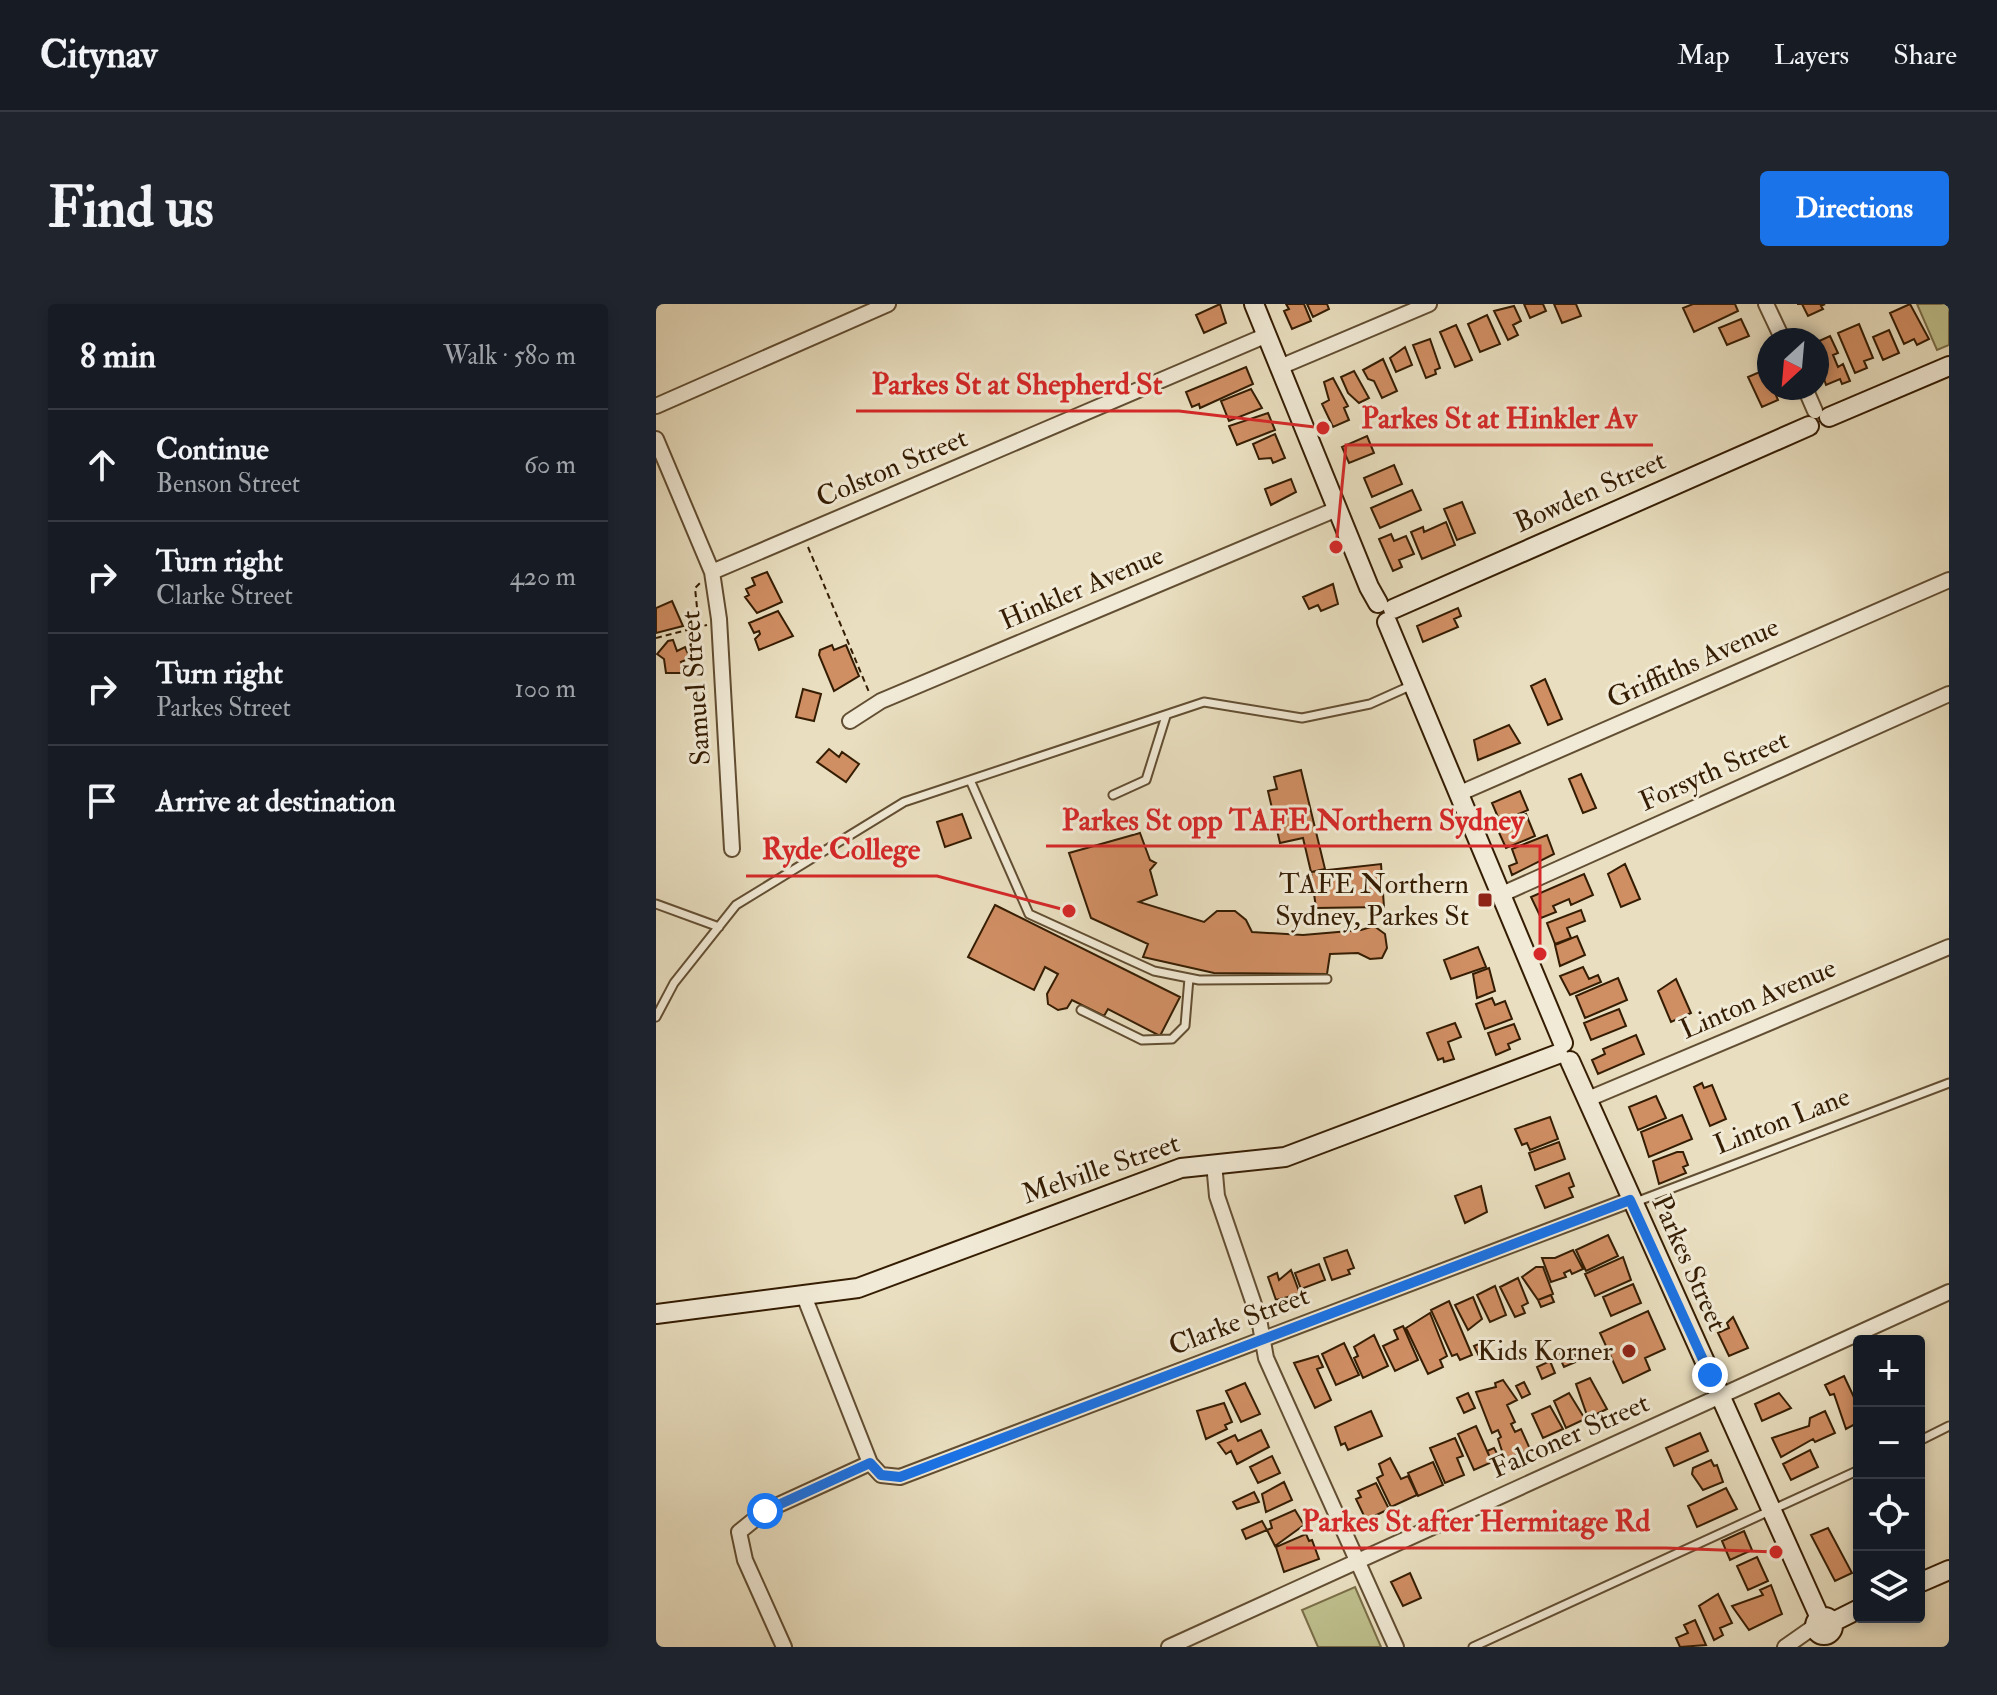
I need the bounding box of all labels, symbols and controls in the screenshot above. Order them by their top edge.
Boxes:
text: Citynav [40,31,157,79]
text: Map [1677,38,1730,73]
text: Layers [1774,38,1849,73]
text: Share [1893,38,1957,73]
button: Directions [1760,171,1949,246]
text: Find us [48,173,214,244]
north arrow [1757,328,1829,400]
text: 8 min [80,335,156,378]
text: Walk · 580 m [443,340,576,372]
callout: Parkes St at Shepherd St [856,357,1179,411]
text: Parkes St at Shepherd St [871,366,1163,403]
callout: Parkes St at Hinkler Av [1346,391,1653,445]
text: Parkes St at Hinkler Av [1361,400,1638,437]
street label: Colston Street [811,420,973,516]
text: Continue [156,431,269,468]
icon: ahead [80,443,124,487]
street label: Bowden Street [1509,443,1671,541]
text: 60 m [524,449,576,481]
text: Benson Street [156,468,300,500]
street label: Hinkler Avenue [995,538,1169,638]
text: Turn right [156,543,283,580]
icon: right [80,555,124,599]
text: 420 m [510,561,576,593]
text: Clarke Street [156,580,293,612]
street label: Samuel Street [673,609,719,767]
street label: Griffiths Avenue [1602,609,1785,716]
text: Turn right [156,655,283,692]
icon: right [80,667,124,711]
text: 100 m [515,673,576,705]
text: Parkes Street [156,692,291,724]
street label: Forsyth Street [1634,723,1794,819]
icon: arrive [80,779,124,823]
text: Arrive at destination [156,783,396,820]
callout: Parkes St opp TAFE Northern Sydney [1046,792,1540,846]
text: Parkes St opp TAFE Northern Sydney [1062,802,1526,839]
callout: Ryde College [746,822,937,876]
text: Ryde College [762,831,921,868]
place label: TAFE Northern Sydney, Parkes St [1275,867,1469,934]
marker: TAFE Northern Sydney, Parkes St [1476,891,1494,909]
street label: Linton Avenue [1675,950,1841,1048]
street label: Linton Lane [1709,1079,1855,1163]
street label: Melville Street [1018,1126,1184,1212]
street label: Parkes Street [1643,1190,1735,1336]
street label: Clarke Street [1164,1278,1314,1364]
place label: Kids Korner [1477,1334,1614,1369]
map controls [1853,1335,1925,1623]
button: + [1853,1335,1925,1407]
marker: Kids Korner [1620,1342,1638,1360]
route end [1692,1357,1728,1393]
street label: Falconer Street [1485,1385,1655,1487]
button: − [1853,1407,1925,1479]
button: locate [1853,1479,1925,1551]
route start [747,1493,783,1529]
callout: Parkes St after Hermitage Rd [1286,1494,1666,1548]
text: Parkes St after Hermitage Rd [1302,1503,1650,1540]
button: layers [1853,1551,1925,1623]

